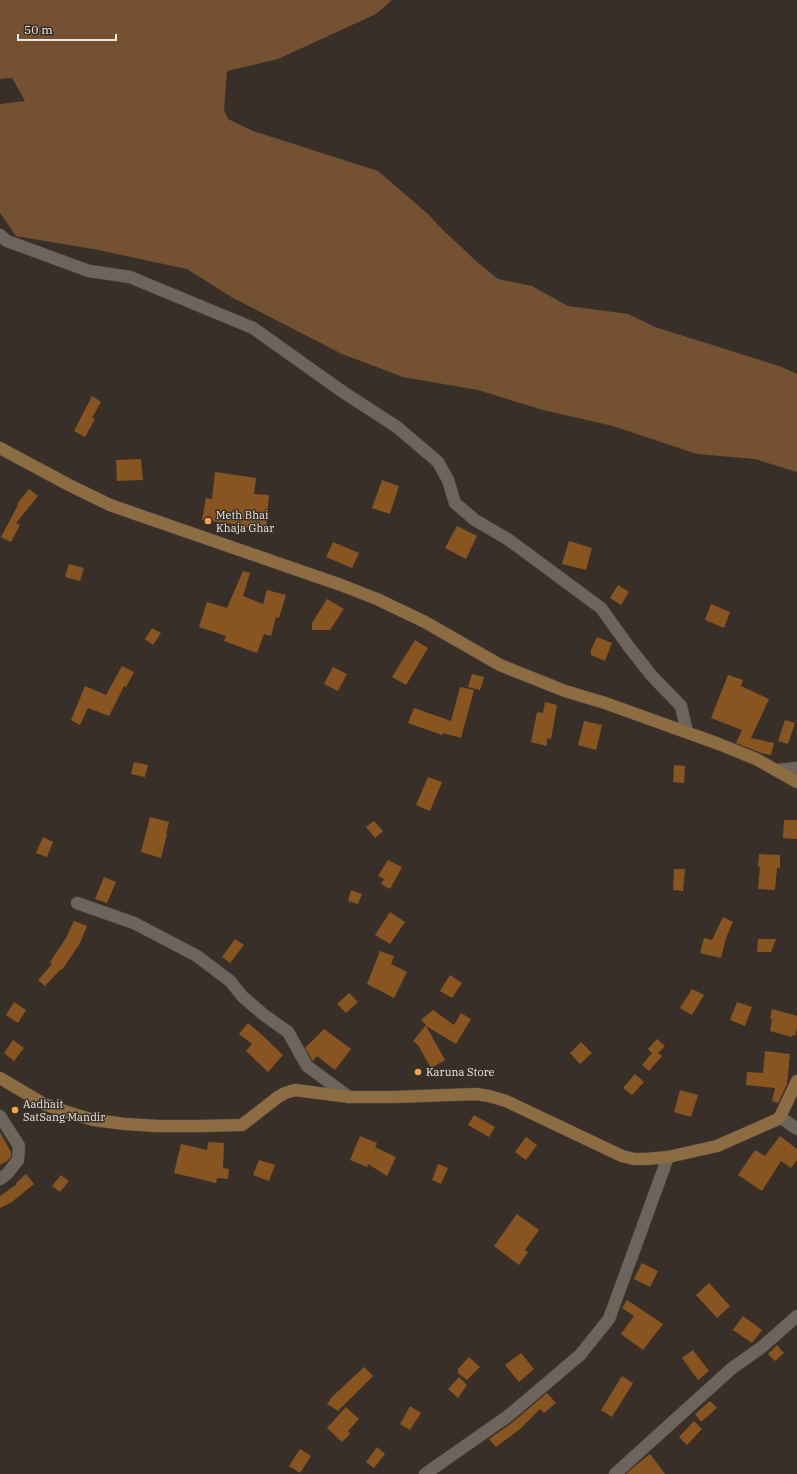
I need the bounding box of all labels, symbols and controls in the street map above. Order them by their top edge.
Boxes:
scale bar [18,16,116,42]
text: 50 m [24,22,53,37]
place label: Meth Bhai Khaja Ghar [216,508,274,535]
marker: Meth Bhai Khaja Ghar [203,516,213,526]
place label: Karuna Store [426,1065,495,1079]
marker: Karuna Store [413,1067,423,1077]
place label: Aadhait SatSang Mandir [23,1097,105,1124]
marker: Aadhait SatSang Mandir [10,1105,20,1115]

